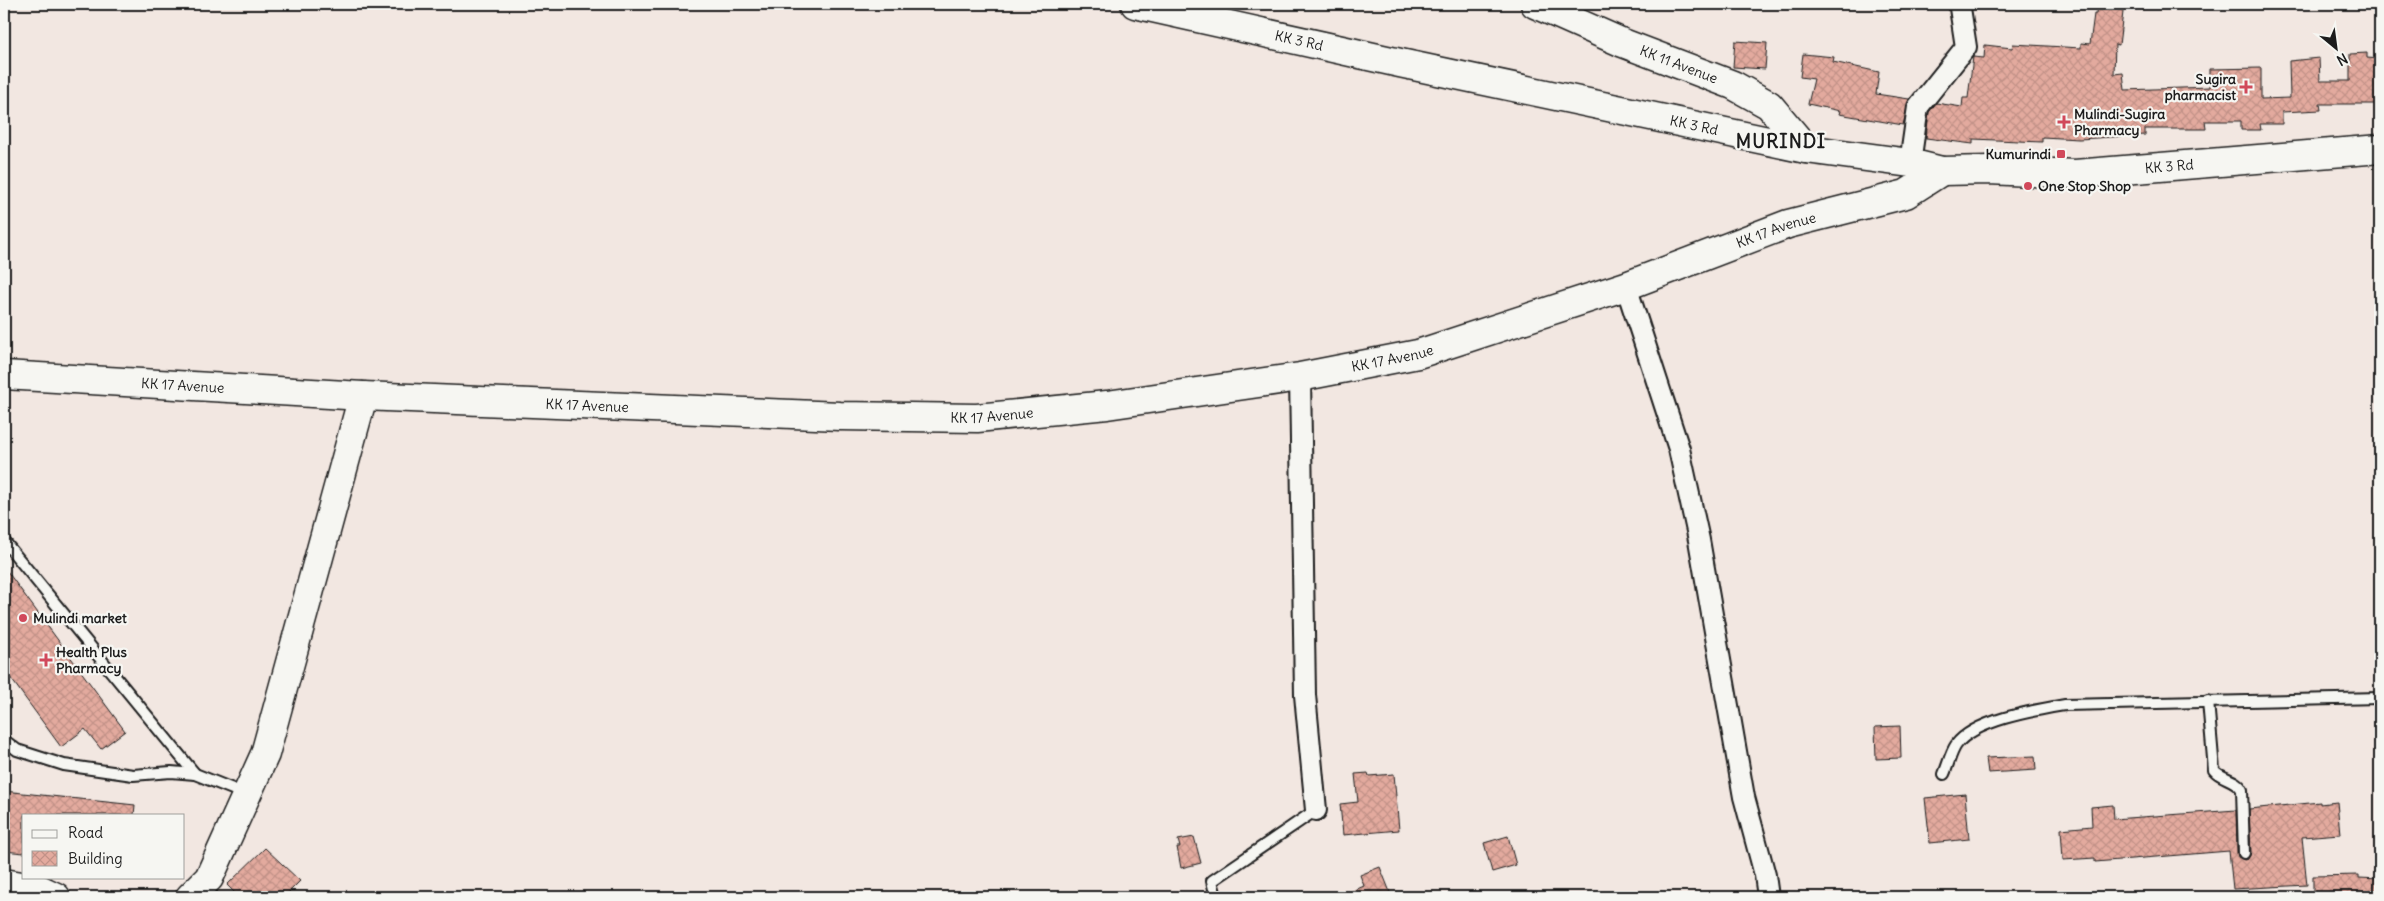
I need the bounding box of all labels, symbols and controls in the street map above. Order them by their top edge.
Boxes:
north arrow [2312,22,2362,72]
street label: KK 3 Rd [1273,26,1325,55]
street label: KK 11 Avenue [1637,41,1720,87]
text: N [2334,49,2351,70]
place label: Sugira pharmacist [2165,70,2236,104]
marker: Sugira pharmacist [2240,81,2252,93]
place label: Mulindi-Sugira Pharmacy [2074,105,2165,139]
street label: KK 3 Rd [1668,111,1720,139]
marker: Mulindi-Sugira Pharmacy [2058,116,2070,128]
district label: MURINDI [1736,129,1826,153]
place label: Kumurindi [1986,145,2051,163]
marker: Kumurindi [2055,148,2067,160]
street label: KK 3 Rd [2144,155,2194,177]
place label: One Stop Shop [2038,177,2131,195]
marker: One Stop Shop [2022,180,2034,192]
street label: KK 17 Avenue [1733,208,1818,252]
street label: KK 17 Avenue [1350,341,1436,376]
street label: KK 17 Avenue [141,374,225,397]
street label: KK 17 Avenue [545,395,629,416]
street label: KK 17 Avenue [950,403,1034,427]
place label: Mulindi market [33,609,127,627]
marker: Mulindi market [17,612,29,624]
place label: Health Plus Pharmacy [56,643,127,677]
marker: Health Plus Pharmacy [40,654,52,666]
legend [22,814,185,878]
text: Road [68,823,103,842]
text: Building [68,849,123,868]

